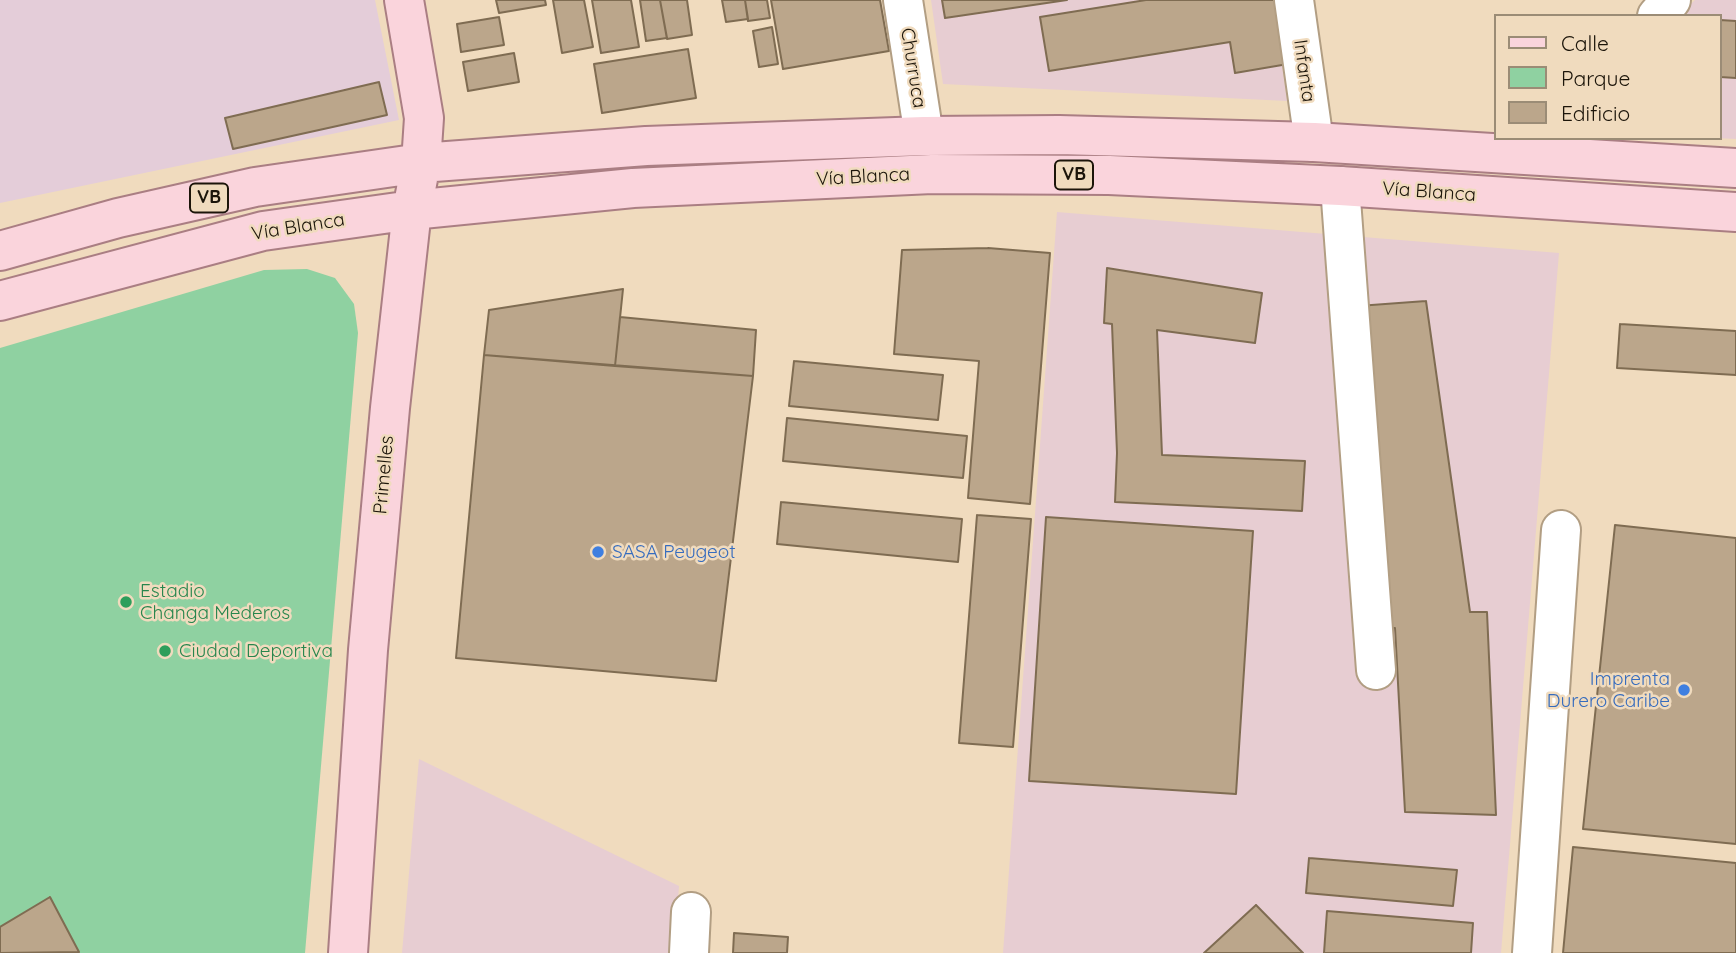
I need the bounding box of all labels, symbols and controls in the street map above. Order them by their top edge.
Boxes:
legend [1494,14,1722,140]
street label: Churruca [895,26,931,110]
text: Calle [1561,30,1609,56]
street label: Infanta [1288,38,1320,104]
text: Parque [1561,65,1630,91]
text: Edificio [1561,100,1630,126]
road number: VB [1055,160,1093,190]
street label: Vía Blanca [815,163,911,191]
street label: Vía Blanca [1381,177,1477,207]
road number: VB [190,183,228,212]
street label: Vía Blanca [250,208,346,246]
street label: Primelles [369,435,399,515]
place label: SASA Peugeot [612,541,736,563]
marker: SASA Peugeot [590,544,606,560]
place label: Estadio Changa Mederos [140,580,290,624]
marker: Estadio Changa Mederos [118,594,134,610]
place label: Ciudad Deportiva [179,640,333,662]
marker: Ciudad Deportiva [157,643,173,659]
place label: Imprenta Durero Caribe [1547,668,1670,712]
marker: Imprenta Durero Caribe [1676,682,1692,698]

